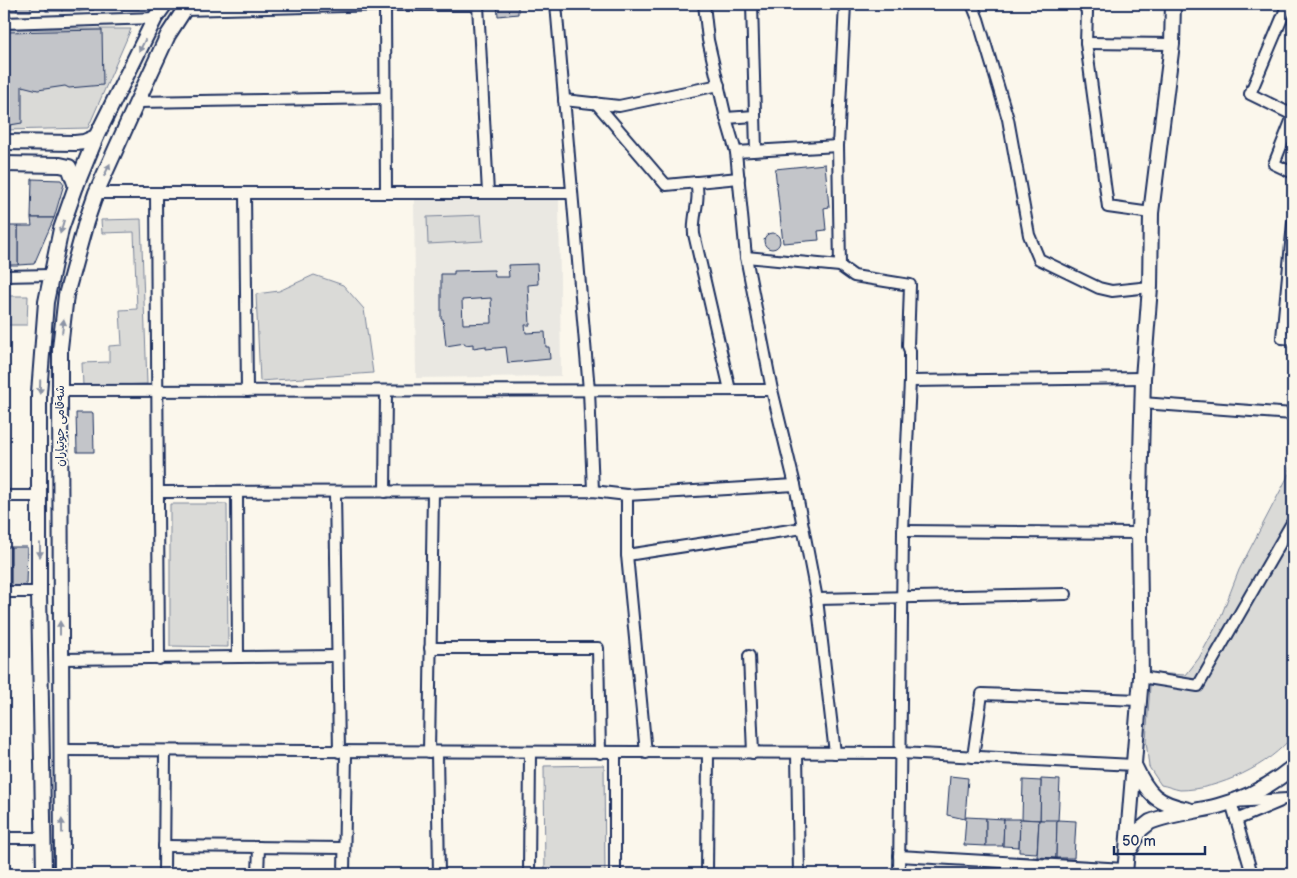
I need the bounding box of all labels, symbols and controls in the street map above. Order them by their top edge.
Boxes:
one-way arrow [137,39,145,53]
one-way arrow [103,163,111,177]
one-way arrow [58,219,66,234]
one-way arrow [59,317,67,333]
one-way arrow [35,379,43,395]
street label: شەقامی جوتیاران [53,385,68,467]
one-way arrow [36,542,44,558]
one-way arrow [56,620,64,636]
one-way arrow [57,817,65,833]
scale bar [1114,823,1206,855]
text: 50 m [1122,832,1156,851]

